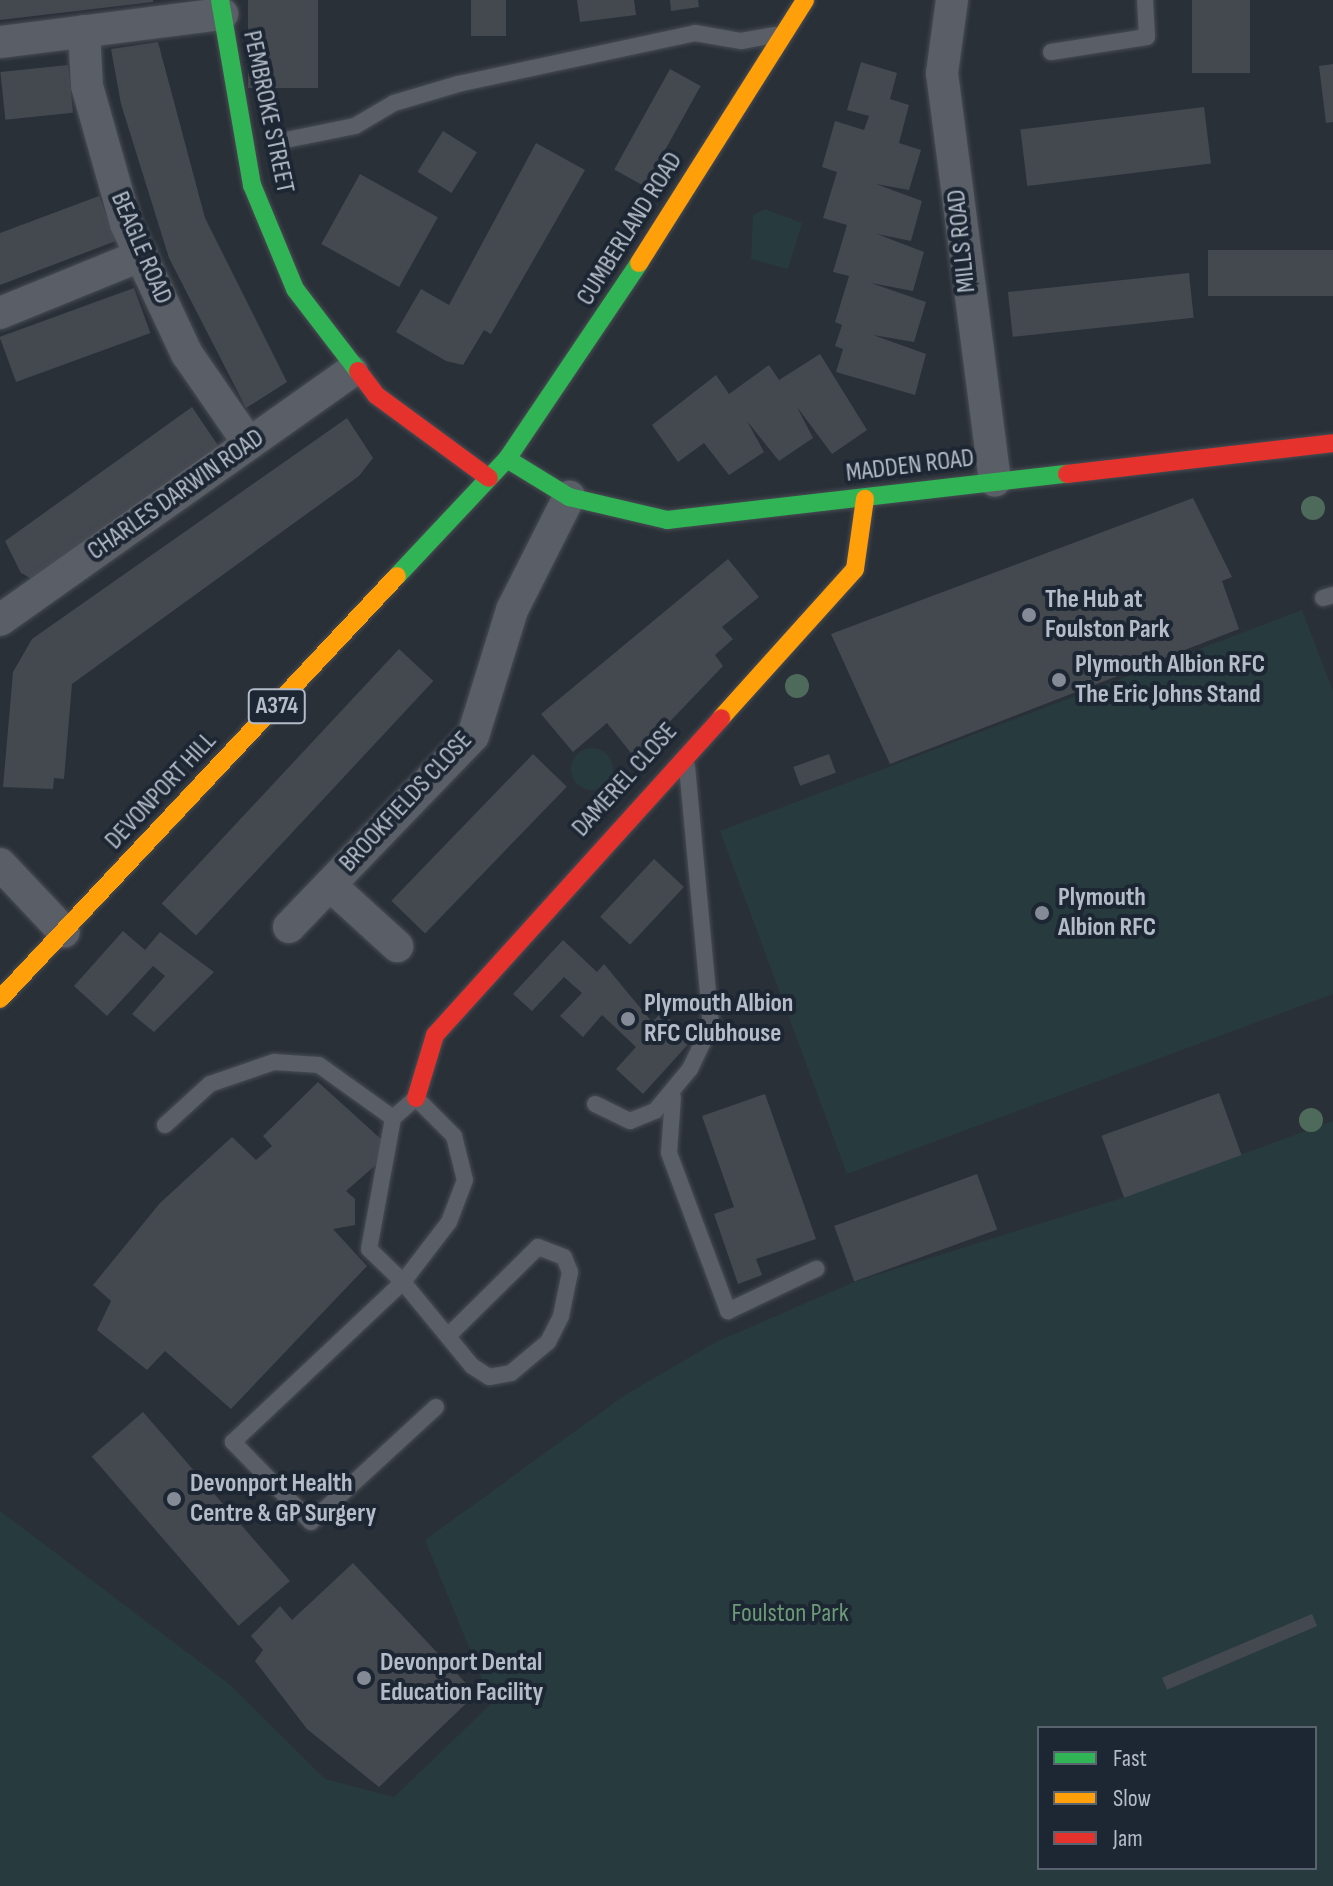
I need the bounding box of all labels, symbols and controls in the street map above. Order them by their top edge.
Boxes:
street label: PEMBROKE STREET [236,28,300,196]
street label: CUMBERLAND ROAD [570,147,690,311]
street label: BEAGLE ROAD [103,187,179,309]
street label: MILLS ROAD [941,188,983,294]
street label: CHARLES DARWIN ROAD [82,423,270,567]
street label: MADDEN ROAD [844,443,976,489]
place label: The Hub at Foulston Park [1045,584,1170,646]
marker: The Hub at Foulston Park [1020,606,1038,624]
place label: Plymouth Albion RFC The Eric Johns Stand [1075,649,1265,710]
marker: Plymouth Albion RFC The Eric Johns Stand [1050,671,1068,689]
road number: A374 [247,686,307,726]
street label: DAMEREL CLOSE [566,717,684,843]
street label: BROOKFIELDS CLOSE [333,725,479,879]
street label: DEVONPORT HILL [99,726,223,856]
place label: Plymouth Albion RFC [1058,882,1156,944]
marker: Plymouth Albion RFC [1033,904,1051,922]
place label: Plymouth Albion RFC Clubhouse [644,988,793,1050]
marker: Plymouth Albion RFC Clubhouse [619,1010,637,1028]
place label: Devonport Health Centre & GP Surgery [190,1468,376,1530]
marker: Devonport Health Centre & GP Surgery [165,1490,183,1508]
park label: Foulston Park [731,1598,849,1630]
place label: Devonport Dental Education Facility [380,1647,543,1708]
marker: Devonport Dental Education Facility [355,1669,373,1687]
legend [1037,1726,1317,1870]
text: Fast [1113,1744,1147,1773]
text: Slow [1113,1784,1151,1813]
text: Jam [1113,1824,1143,1853]

